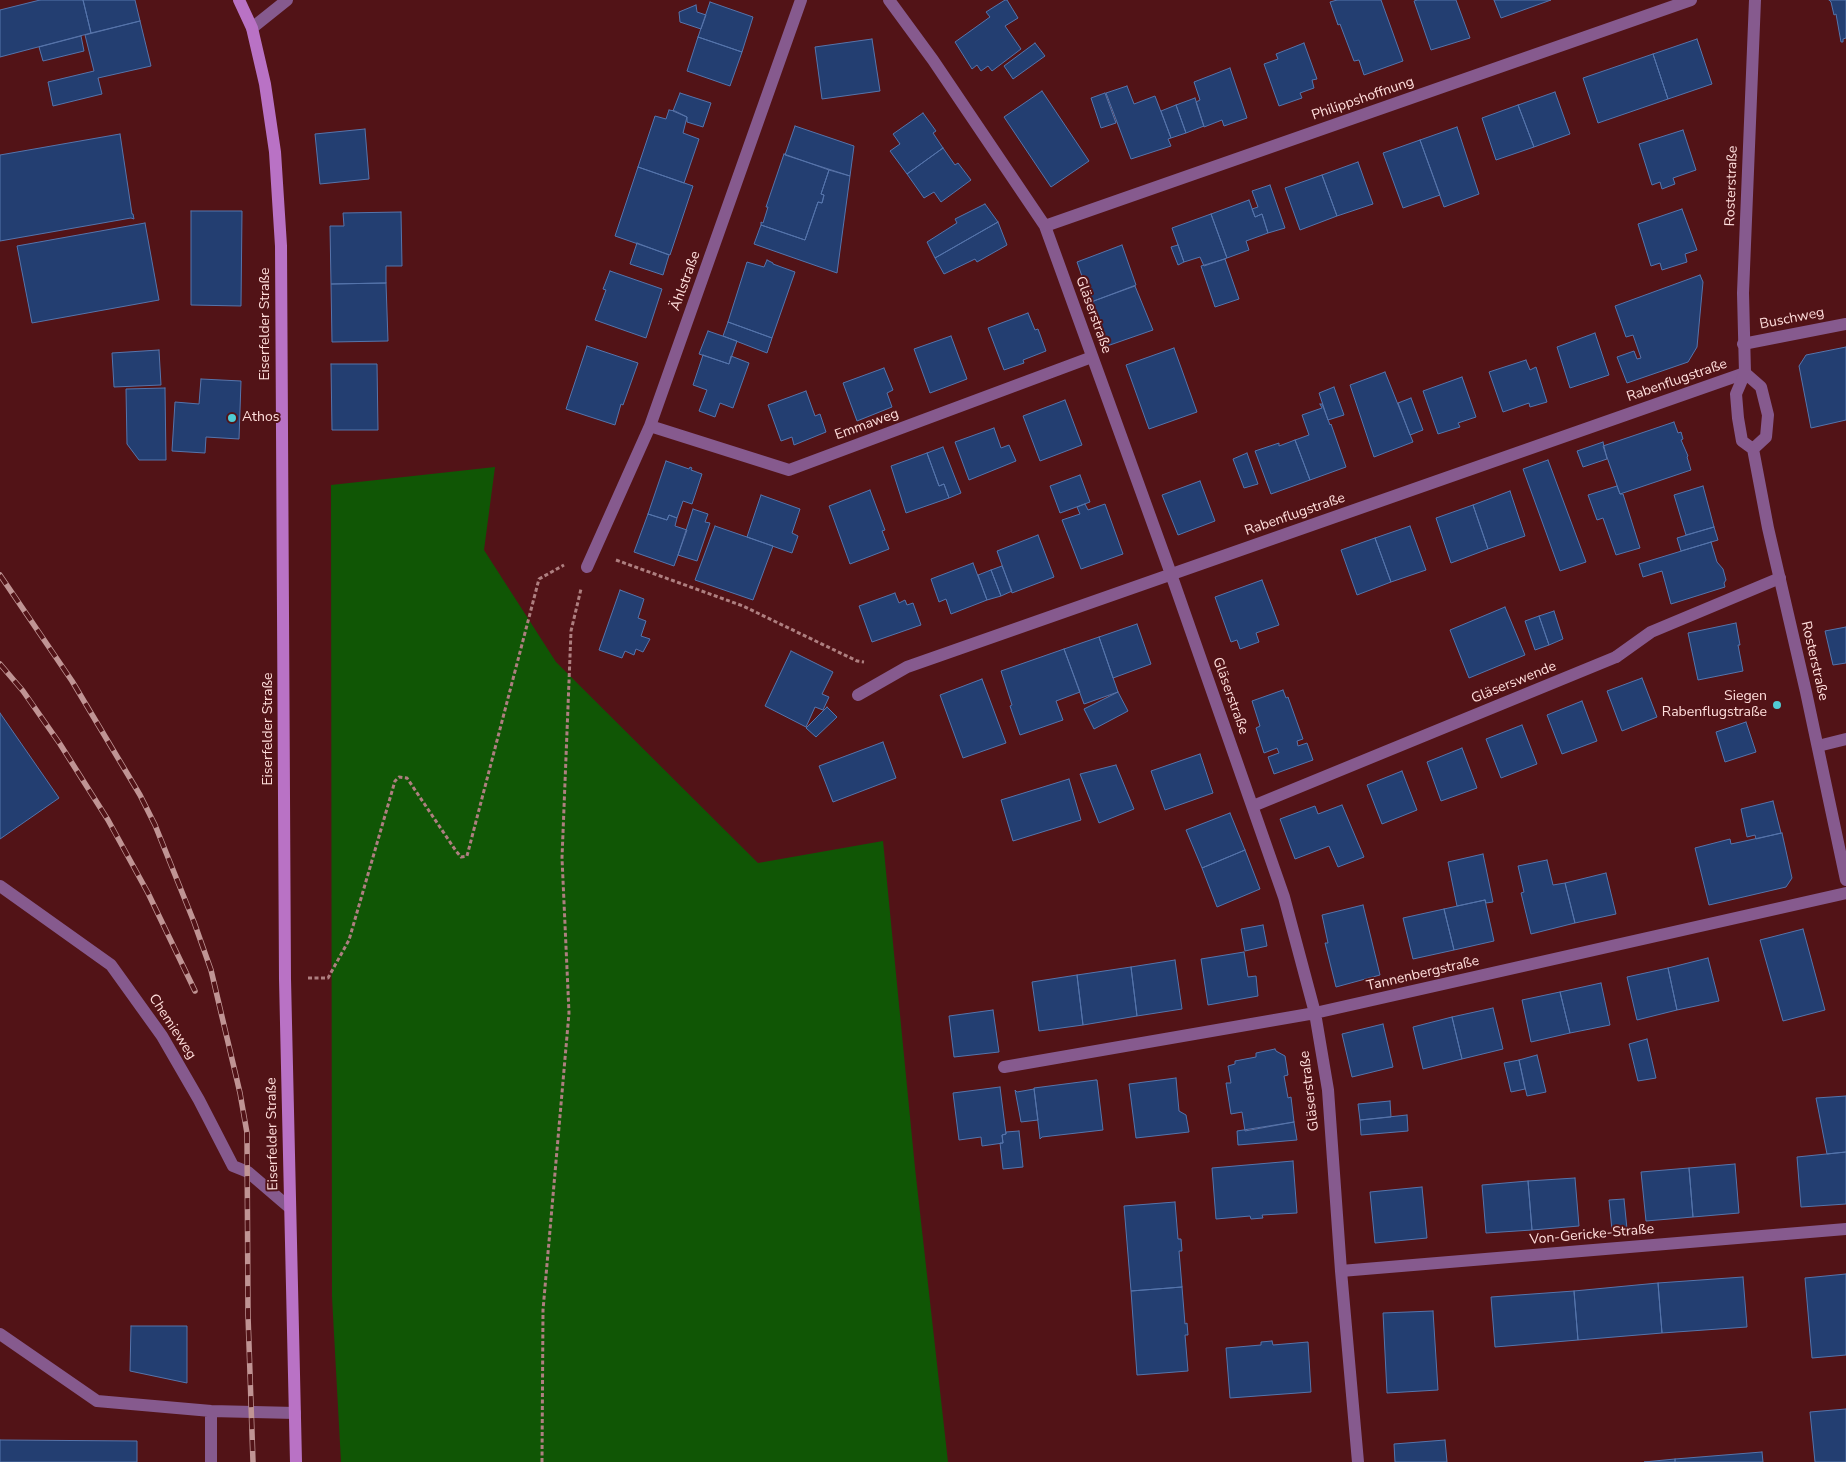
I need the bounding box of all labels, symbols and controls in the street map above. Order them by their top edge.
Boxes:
street label: Philippshoffnung [1310,74,1416,124]
street label: Rosterstraße [1722,145,1742,227]
street label: Ählstraße [667,249,705,313]
street label: Eiserfelder Straße [258,267,274,381]
street label: Gläserstraße [1071,274,1115,356]
street label: Buschweg [1758,304,1826,334]
street label: Rabenflugstraße [1625,356,1729,406]
street label: Emmaweg [833,406,901,444]
place label: Athos [242,410,279,426]
marker: Athos [226,412,238,424]
street label: Rabenflugstraße [1243,490,1347,540]
street label: Rosterstraße [1797,620,1831,702]
street label: Gläserstraße [1208,655,1252,737]
street label: Gläserswende [1469,658,1559,708]
street label: Eiserfelder Straße [261,672,277,786]
place label: Siegen Rabenflugstraße [1662,689,1767,722]
marker: Siegen Rabenflugstraße [1771,699,1783,711]
street label: Tannenbergstraße [1365,953,1481,995]
street label: Chemieweg [145,991,199,1063]
street label: Gläserstraße [1297,1050,1323,1132]
street label: Eiserfelder Straße [264,1077,282,1191]
street label: Von-Gericke-Straße [1529,1221,1655,1249]

